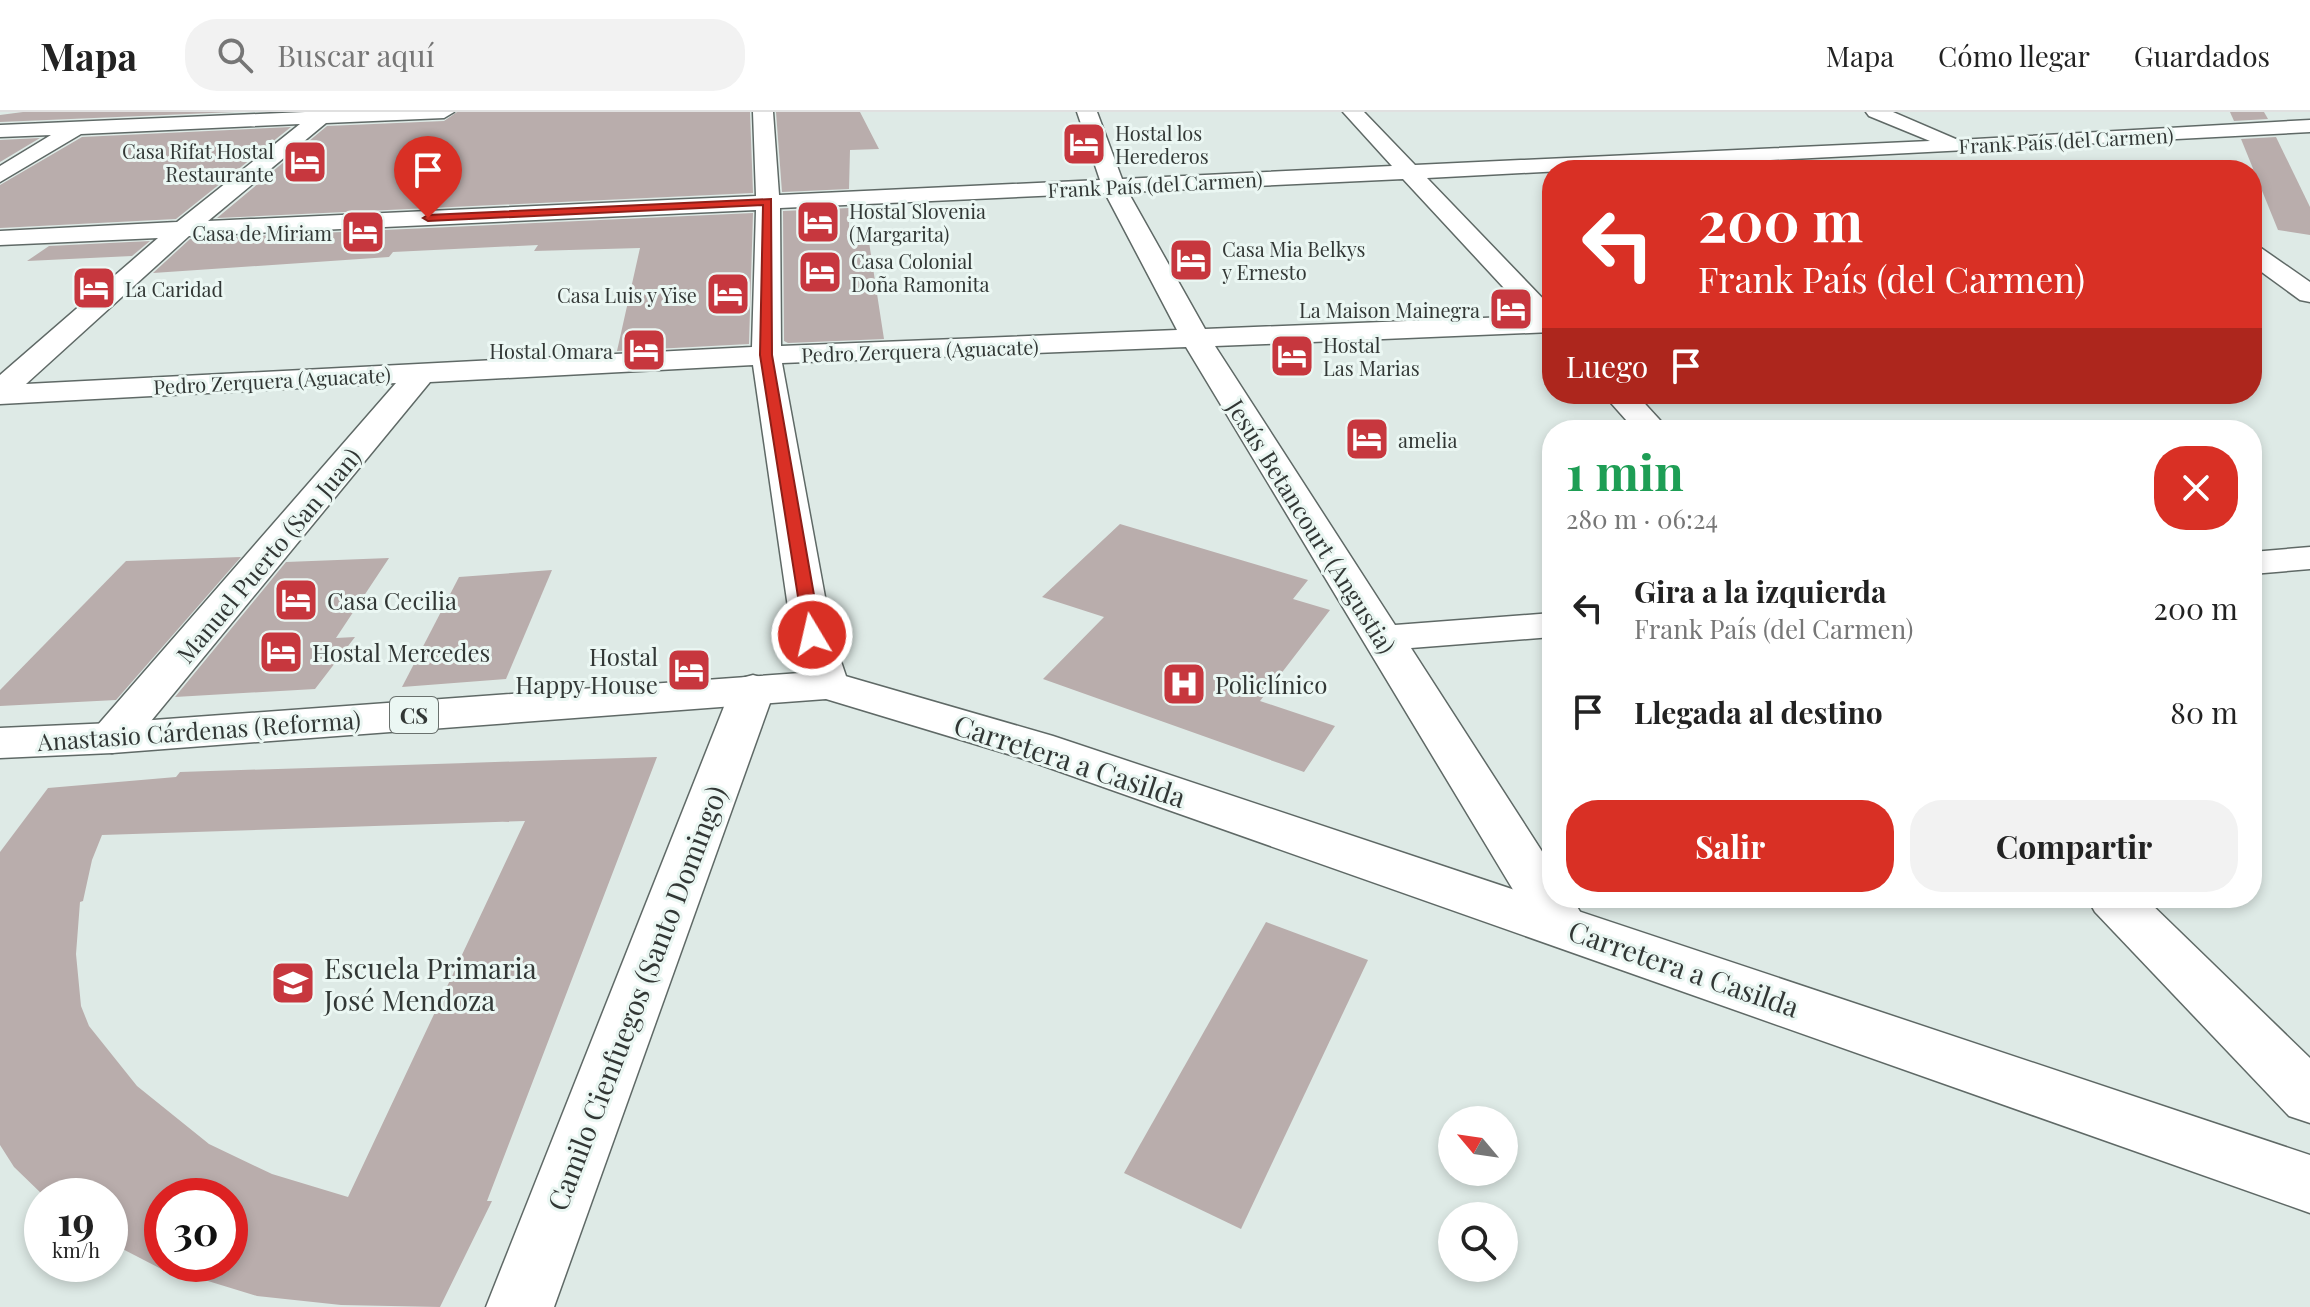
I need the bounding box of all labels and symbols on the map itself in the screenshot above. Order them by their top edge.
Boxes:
place label: Hostal los Herederos [1115,119,1209,169]
hotel icon: Hostal los Herederos [1060,120,1108,168]
street label: Frank País (del Carmen) [1958,121,2174,159]
pin [394,136,462,218]
place label: Casa Rifat Hostal Restaurante [122,137,274,187]
hotel icon: Casa Rifat Hostal Restaurante [281,138,329,186]
street label: Frank País (del Carmen) [1047,165,1263,203]
place label: Hostal Slovenia (Margarita) [849,197,986,247]
hotel icon: Hostal Slovenia (Margarita) [794,198,842,246]
hotel icon: Casa de Miriam [339,208,387,256]
place label: Casa de Miriam [192,219,332,246]
place label: Casa Mia Belkys y Ernesto [1221,235,1366,285]
hotel icon: Casa Mia Belkys y Ernesto [1167,236,1215,284]
place label: Casa Colonial Doña Ramonita [851,247,990,297]
hotel icon: Casa Colonial Doña Ramonita [796,248,844,296]
hotel icon: La Caridad [70,264,118,312]
hotel icon: Casa Luis y Yise [704,270,752,318]
place label: La Caridad [125,275,224,302]
place label: Casa Luis y Yise [557,281,697,308]
hotel icon: La Maison Mainegra [1487,285,1535,333]
place label: La Maison Mainegra [1299,296,1480,323]
hotel icon: Hostal Omara [620,326,668,374]
place label: Hostal Las Marias [1323,331,1420,381]
street label: Pedro Zerquera (Aguacate) [801,332,1039,368]
hotel icon: Hostal Las Marias [1268,332,1316,380]
place label: Hostal Omara [489,337,613,364]
street label: Pedro Zerquera (Aguacate) [153,360,391,400]
street label: Jesús Betancourt (Angustia) [1220,392,1403,659]
hotel icon: amelia [1343,415,1391,463]
place label: amelia [1398,426,1457,453]
street label: Manuel Puerto (San Juan) [169,441,367,669]
hotel icon: Casa Cecilia [272,576,320,624]
place label: Casa Cecilia [327,584,457,616]
position arrow [770,593,854,677]
hotel icon: Hostal Mercedes [257,628,305,676]
place label: Hostal Mercedes [312,636,490,668]
place label: Hostal Happy House [515,640,658,700]
hotel icon: Hostal Happy House [665,646,713,694]
hospital icon: Policlínico [1160,660,1208,708]
place label: Policlínico [1215,668,1327,700]
road number: CS [390,697,438,733]
street label: Anastasio Cárdenas (Reforma) [35,703,362,757]
street label: Carretera a Casilda [950,705,1191,815]
street label: Camilo Cienfuegos (Santo Domingo) [538,780,734,1216]
street label: Carretera a Casilda [1564,911,1804,1025]
place label: Escuela Primaria José Mendoza [323,949,537,1018]
school or university icon: Escuela Primaria José Mendoza [269,959,317,1007]
north arrow [1438,1106,1518,1186]
speed limit sign: 30 [144,1178,248,1282]

